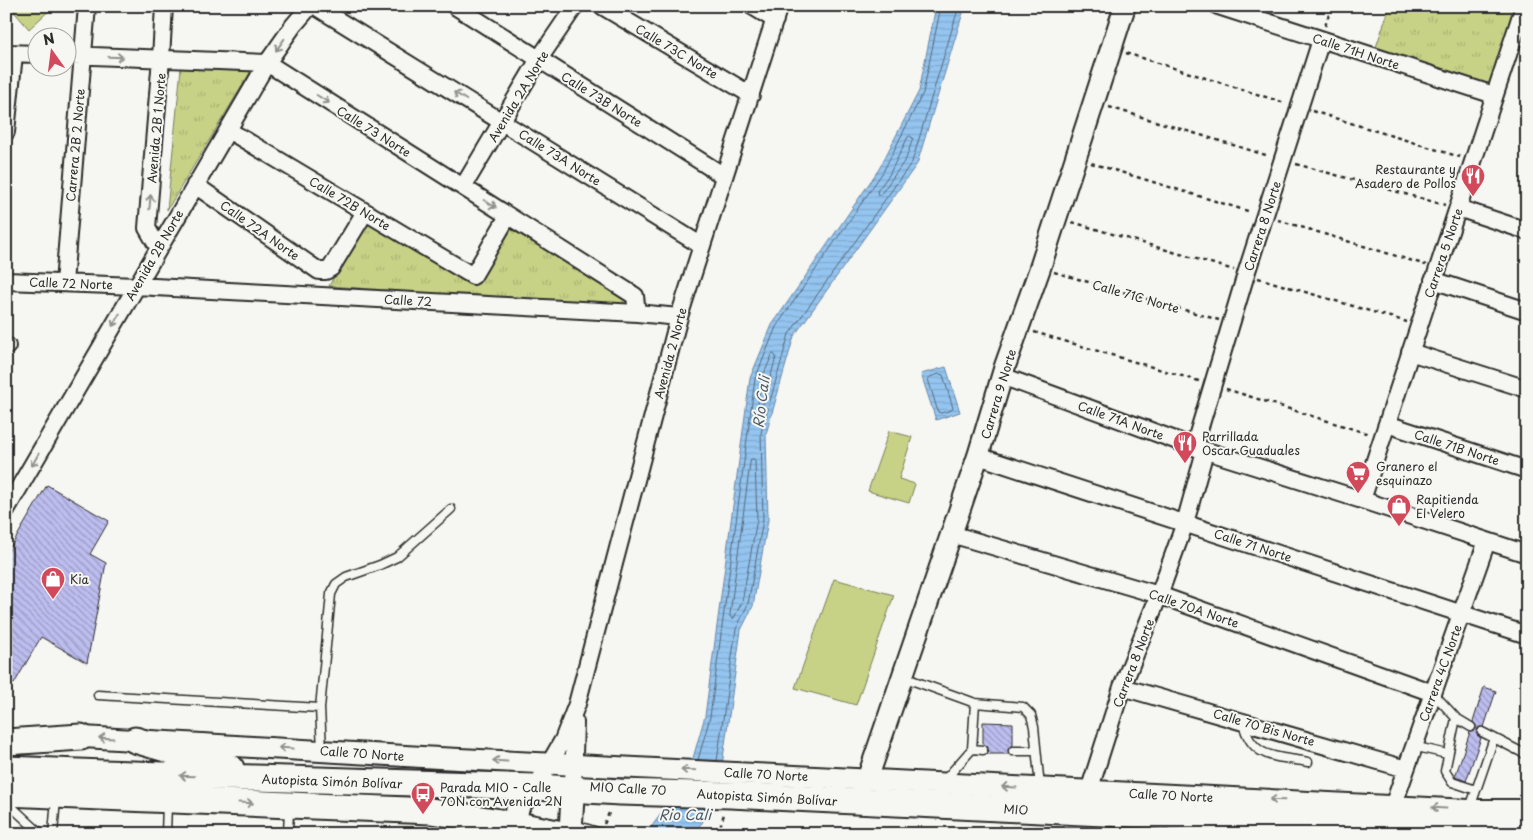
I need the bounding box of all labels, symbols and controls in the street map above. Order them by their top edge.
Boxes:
street label: Calle 73C Norte [632,19,722,83]
text: N [41,27,57,50]
north arrow [28,28,78,78]
street label: Calle 71H Norte [1310,28,1402,74]
one-way arrow [275,37,285,51]
street label: Avenida 2A Norte [484,47,552,145]
one-way arrow [108,52,124,62]
street label: Calle 73B Norte [558,67,646,131]
street label: Avenida 2B 1 Norte [142,72,170,184]
street label: Carrera 2B 2 Norte [61,87,89,202]
one-way arrow [453,90,467,100]
one-way arrow [316,93,330,104]
street label: Calle 73 Norte [333,101,415,161]
street label: Calle 73A Norte [515,124,605,190]
place label: Restaurante y Asadero de Pollos [1355,160,1457,192]
restaurant icon: Restaurante y Asadero de Pollos [1460,163,1486,197]
street label: Calle 72B Norte [306,172,394,234]
street label: Carrera 8 Norte [1239,179,1285,273]
one-way arrow [145,194,154,210]
street label: Calle 72A Norte [217,196,303,264]
one-way arrow [482,199,496,209]
street label: Avenida 2B Norte [121,206,187,304]
street label: Carrera 5 Norte [1419,206,1467,300]
street label: Calle 72 Norte [29,273,113,293]
street label: Calle 71C Norte [1090,275,1182,317]
street label: Calle 72 [384,290,432,310]
street label: Avenida 2 Norte [649,305,691,401]
one-way arrow [111,312,121,326]
street label: Carrera 9 Norte [976,347,1020,441]
water label: Río Cali [747,373,775,429]
street label: Calle 71A Norte [1075,396,1167,444]
street label: Calle 71B Norte [1412,425,1503,469]
place label: Parrillada Oscar Guaduales [1202,427,1300,459]
restaurant icon: Parrillada Oscar Guaduales [1172,430,1198,464]
one-way arrow [30,453,40,468]
place label: Granero el esquinazo [1376,457,1438,489]
supermarket icon: Granero el esquinazo [1345,460,1371,494]
place label: Rapitienda El Velero [1416,490,1479,522]
shop icon: Rapitienda El Velero [1386,493,1412,527]
street label: Calle 71 Norte [1212,524,1294,566]
shop icon: Kia [40,566,66,600]
place label: Kia [70,570,90,588]
street label: Calle 70A Norte [1147,584,1242,632]
street label: Carrera 8 Norte [1108,616,1158,710]
street label: Carrera 4C Norte [1414,622,1466,724]
street label: Calle 70 Bis Norte [1211,704,1317,750]
one-way arrow [98,734,114,743]
street label: Calle 70 Norte [319,741,405,765]
one-way arrow [278,744,294,753]
one-way arrow [493,757,509,766]
street label: Calle 70 Norte [723,763,809,785]
one-way arrow [680,766,696,775]
street label: Autopista Simón Bolívar [261,770,403,792]
one-way arrow [179,771,195,780]
street label: MIO Calle 70 [589,777,667,799]
place label: Parada MIO - Calle 70N con Avenida 2N [440,778,562,810]
bus stop icon: Parada MIO - Calle 70N con Avenida 2N [410,781,436,815]
one-way arrow [1002,783,1018,792]
street label: Autopista Simón Bolívar [696,784,838,810]
street label: Calle 70 Norte [1128,784,1214,806]
one-way arrow [1269,795,1285,805]
one-way arrow [237,798,253,808]
street label: MIO [1003,799,1029,819]
water label: Rio Cali [659,804,713,825]
one-way arrow [1431,804,1447,813]

